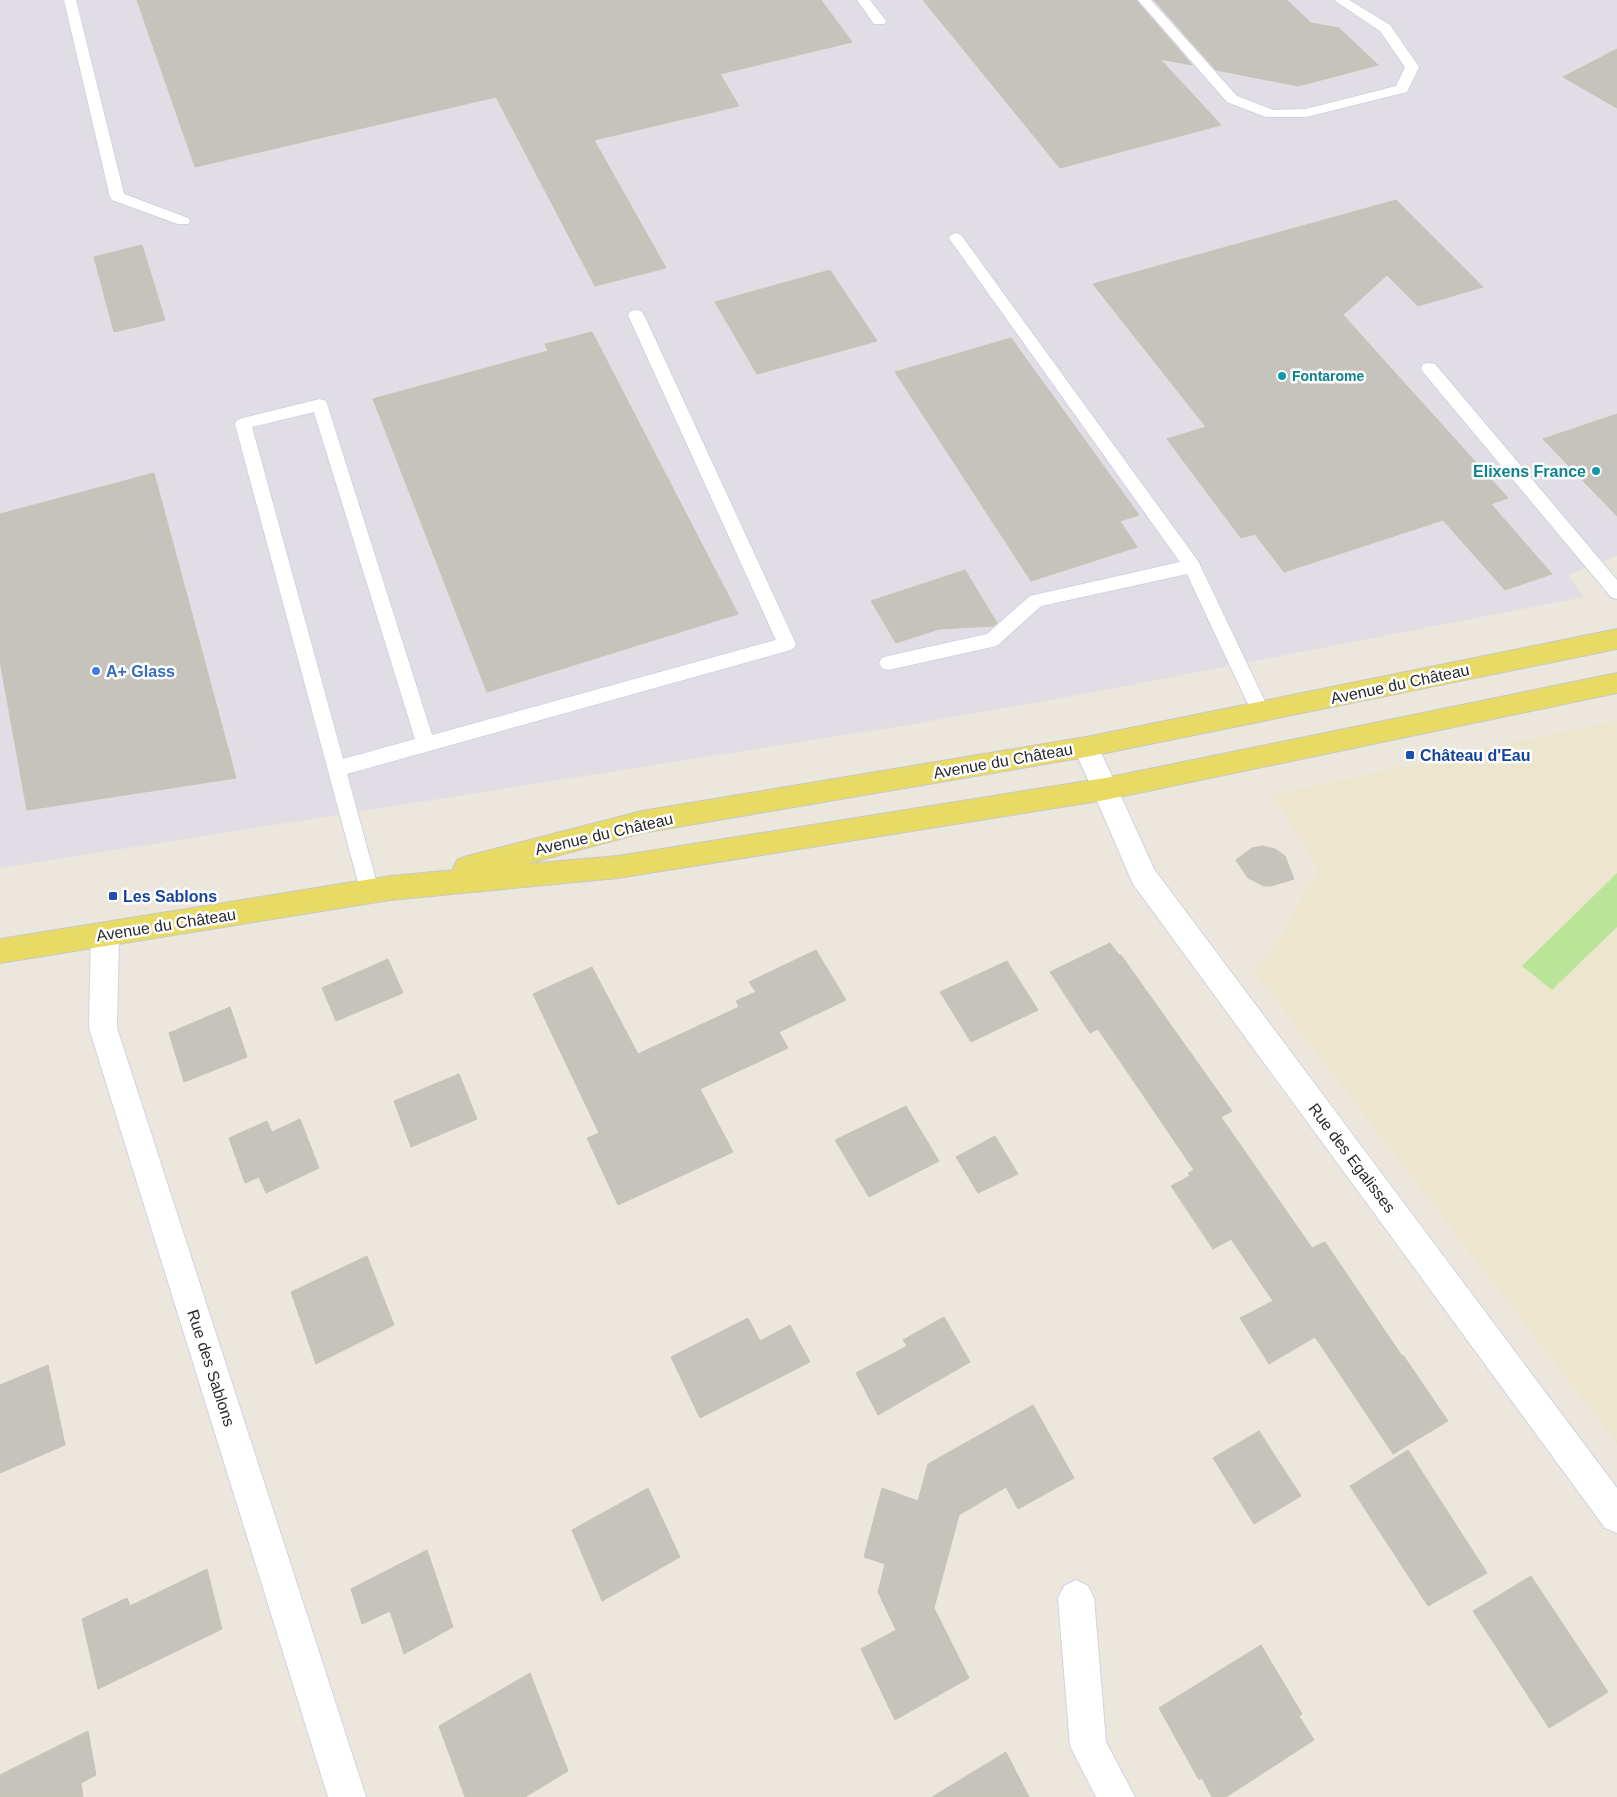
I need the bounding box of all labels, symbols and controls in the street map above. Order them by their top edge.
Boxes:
place label: Fontarome [1292,368,1365,384]
marker: Fontarome [1276,370,1288,382]
place label: Elixens France [1473,463,1586,480]
marker: Elixens France [1590,465,1602,477]
street label: Avenue du Château [1329,661,1471,707]
place label: A+ Glass [106,663,175,680]
marker: A+ Glass [90,665,102,677]
street label: Avenue du Château [932,740,1074,782]
place label: Château d'Eau [1420,747,1531,764]
marker: Château d'Eau [1404,749,1416,761]
street label: Avenue du Château [533,810,675,858]
place label: Les Sablons [123,888,217,905]
marker: Les Sablons [107,890,119,902]
street label: Avenue du Château [95,906,237,944]
street label: Rue des Egalisses [1305,1100,1399,1216]
street label: Rue des Sablons [184,1307,238,1429]

